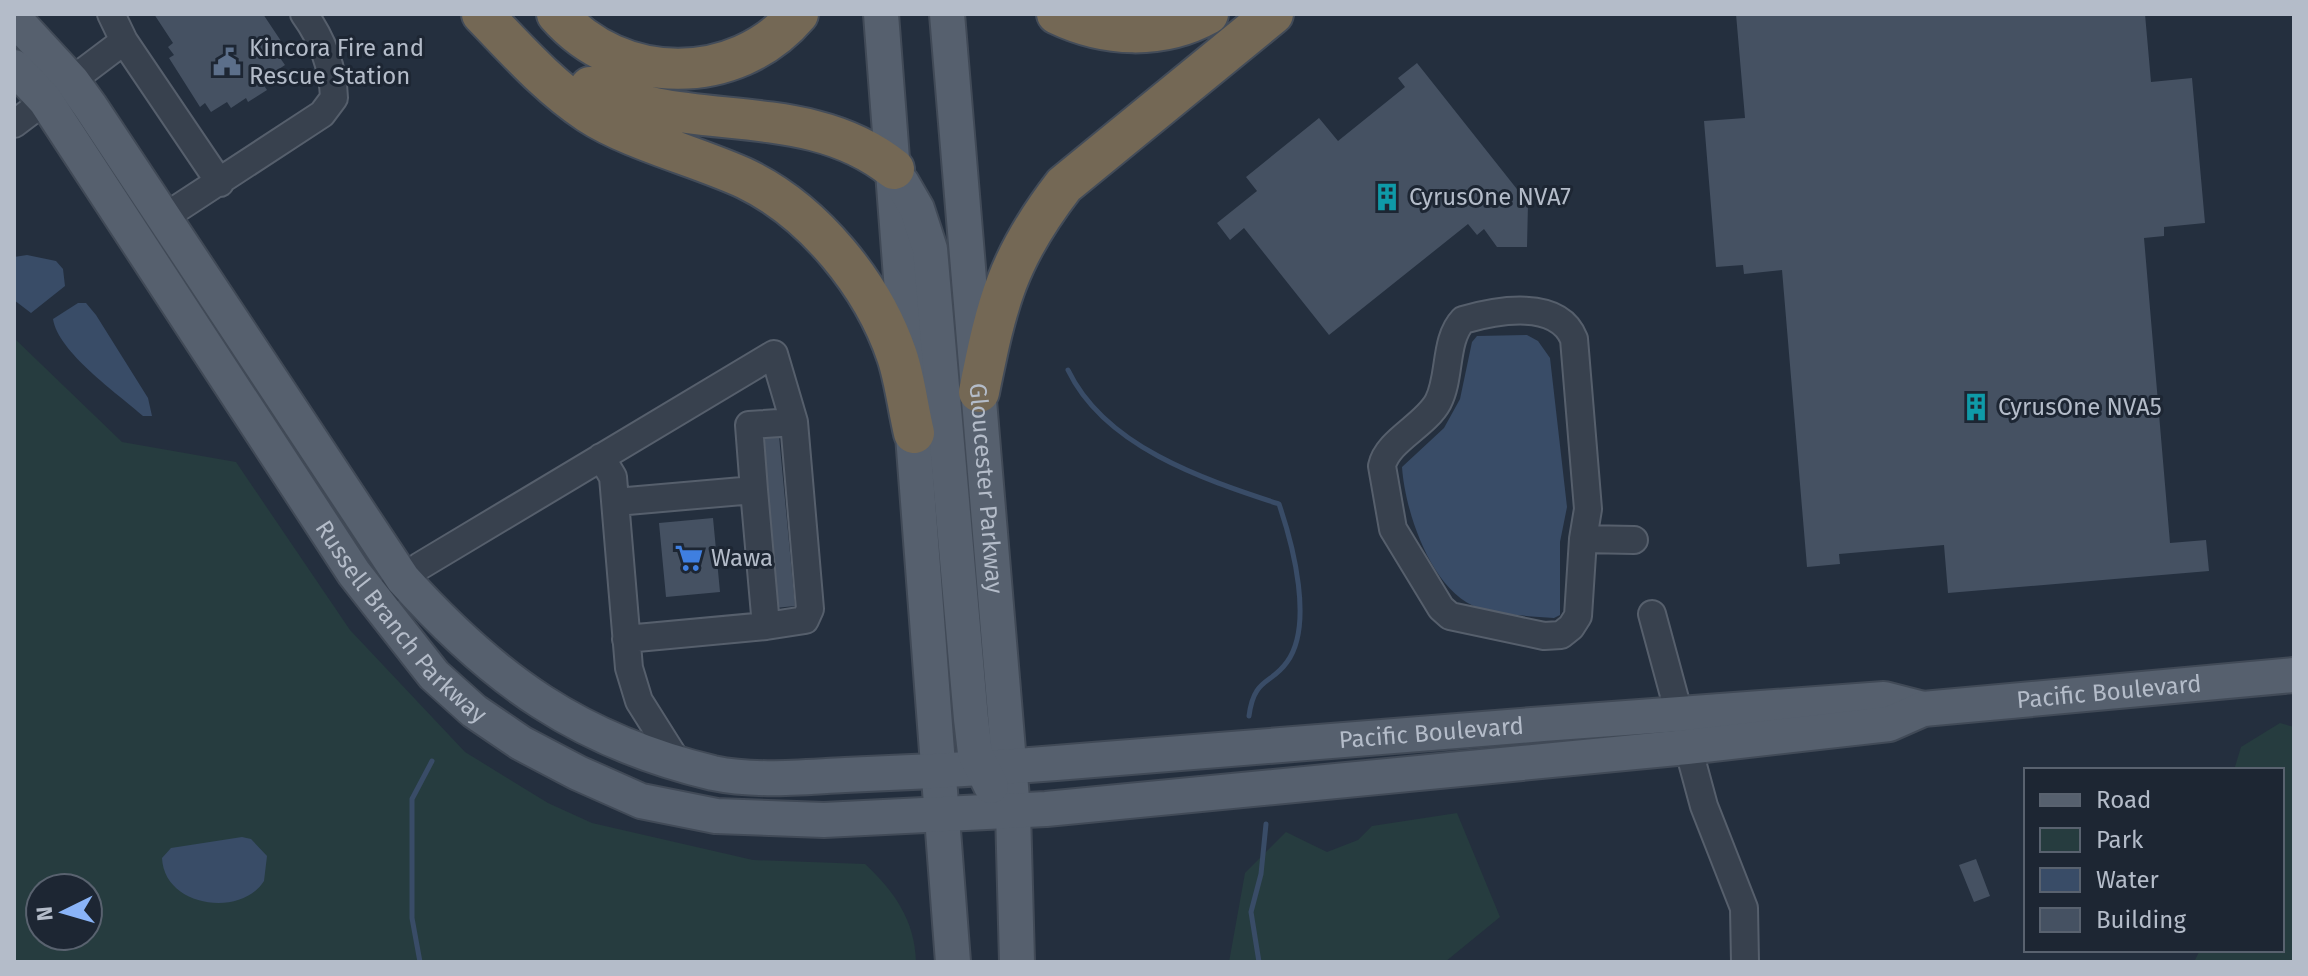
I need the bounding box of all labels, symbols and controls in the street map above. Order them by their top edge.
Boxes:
place label: Kincora Fire and Rescue Station [249,34,424,90]
public building icon: Kincora Fire and Rescue Station [212,47,242,77]
building icon: CyrusOne NVA7 [1372,182,1402,212]
place label: CyrusOne NVA7 [1409,183,1571,211]
street label: Gloucester Parkway [964,382,1009,595]
building icon: CyrusOne NVA5 [1961,392,1991,422]
place label: CyrusOne NVA5 [1998,393,2162,421]
street label: Russell Branch Parkway [310,515,492,729]
supermarket icon: Wawa [674,543,704,573]
place label: Wawa [711,544,773,572]
street label: Pacific Boulevard [2015,670,2203,714]
street label: Pacific Boulevard [1338,712,1525,754]
legend [2024,768,2284,952]
text: Road [2096,786,2151,814]
text: Park [2096,826,2144,854]
text: Water [2096,866,2160,894]
north arrow [24,872,104,952]
text: N [30,905,59,922]
text: Building [2096,906,2186,934]

